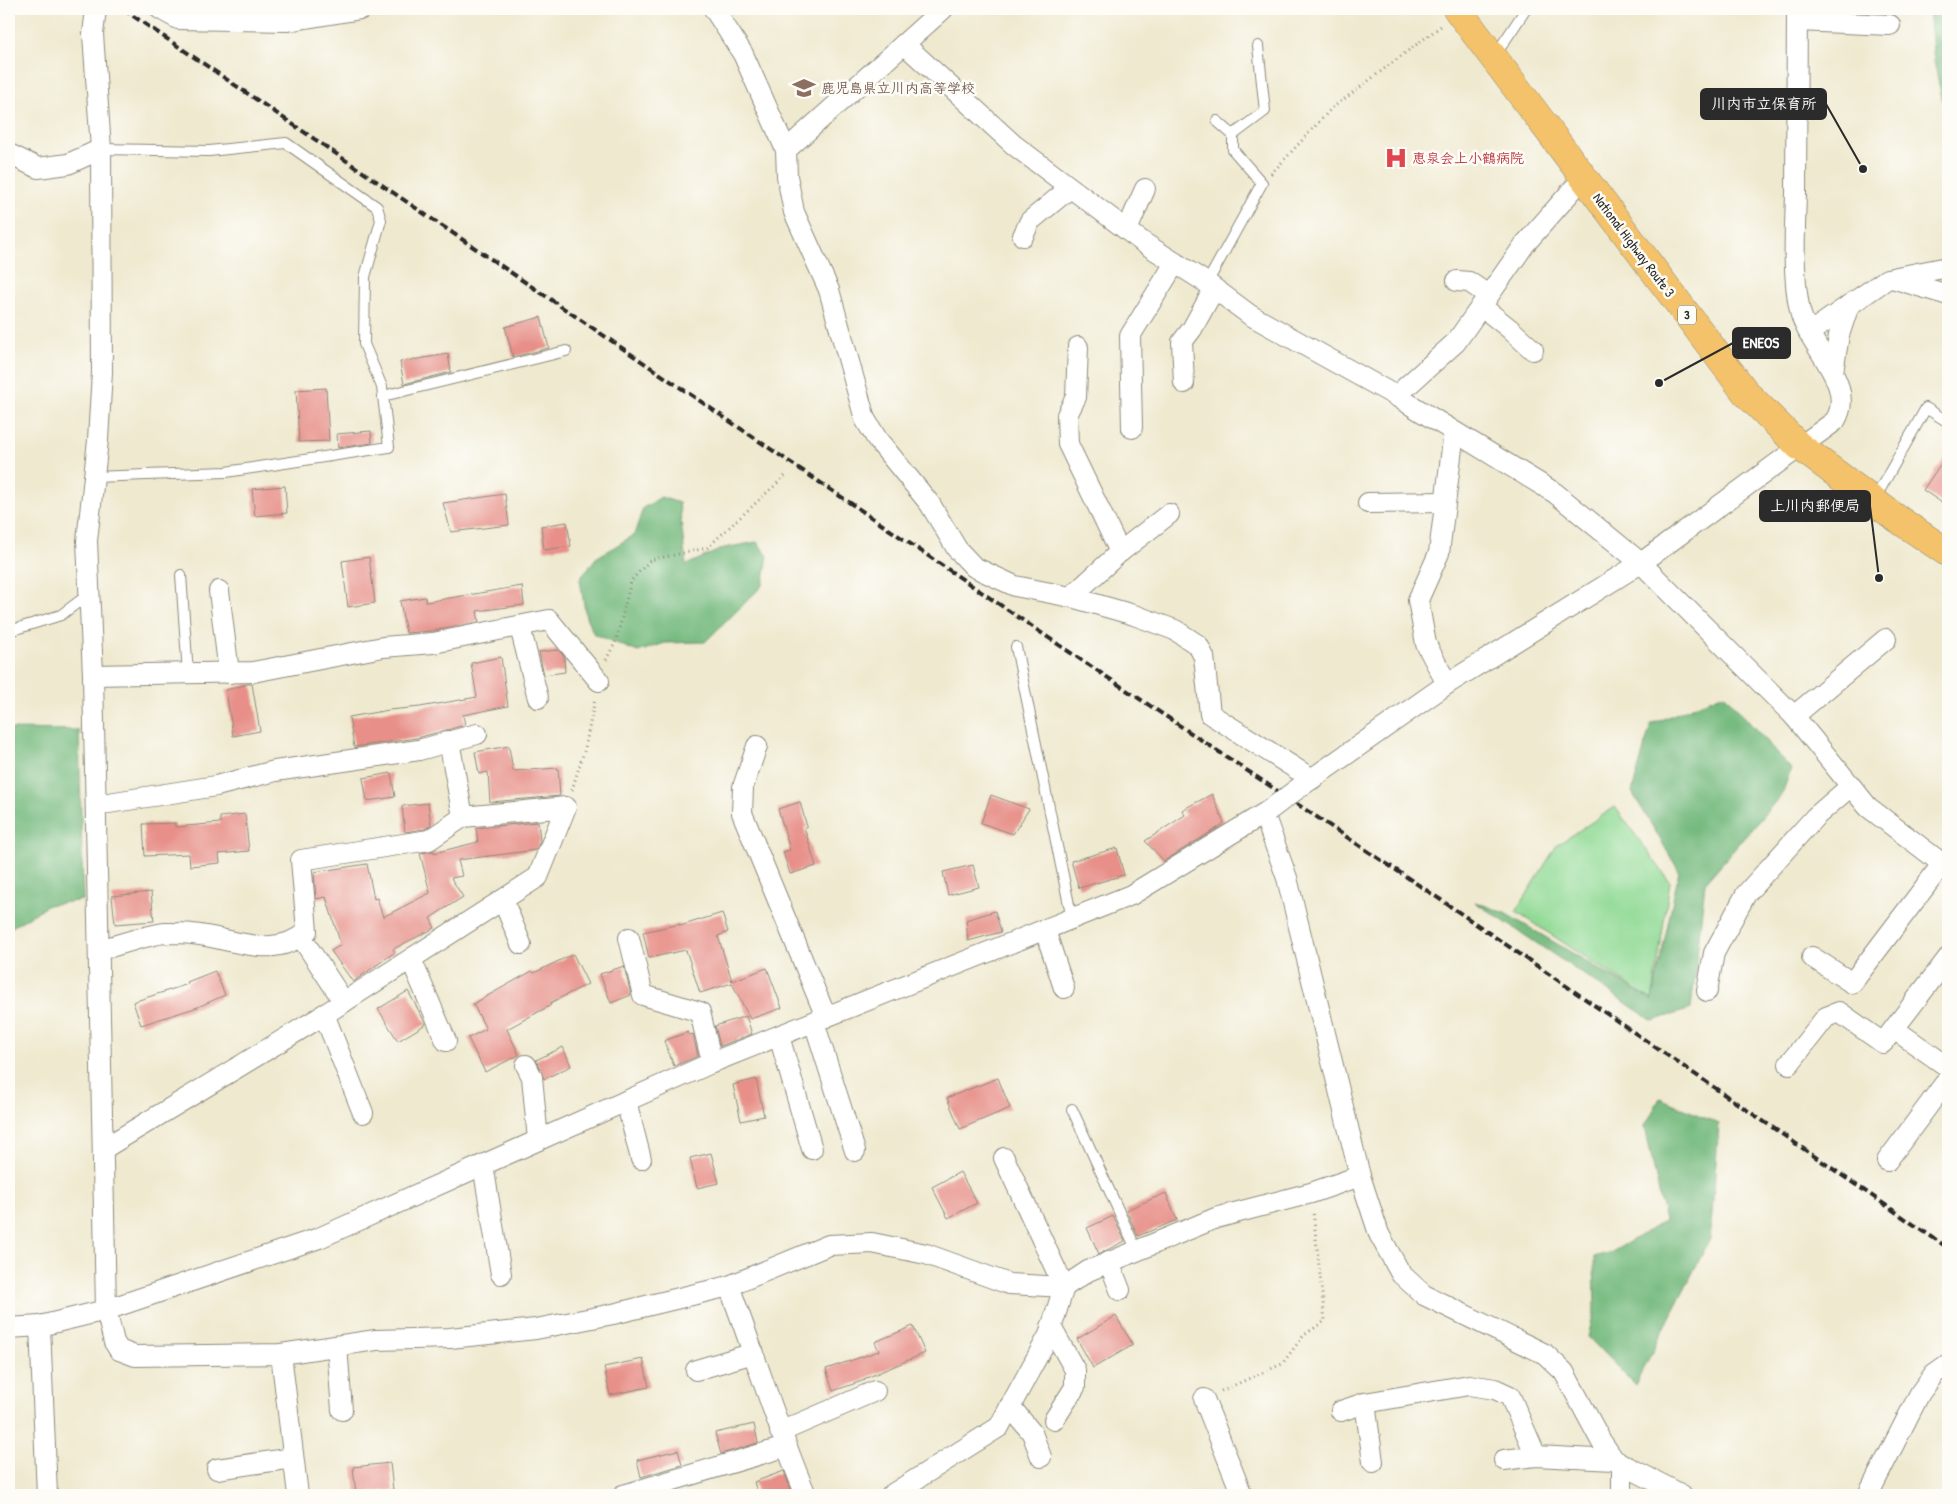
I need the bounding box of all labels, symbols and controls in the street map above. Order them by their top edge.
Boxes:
school or university icon: 鹿児島県立川内高等学校 [791,75,817,101]
place label: 鹿児島県立川内高等学校 [821,78,975,97]
callout: 川内市立保育所 [1701,89,1826,119]
text: 川内市立保育所 [1711,93,1817,114]
hospital icon: 恵泉会上小鶴病院 [1383,145,1409,171]
place label: 恵泉会上小鶴病院 [1412,148,1524,167]
street label: National Highway Route 3 [1588,189,1680,301]
road number: 3 [1678,306,1696,324]
callout: ENEOS [1733,328,1790,358]
text: ENEOS [1743,332,1779,353]
callout: 上川内郵便局 [1760,491,1870,521]
text: 上川内郵便局 [1770,495,1860,516]

